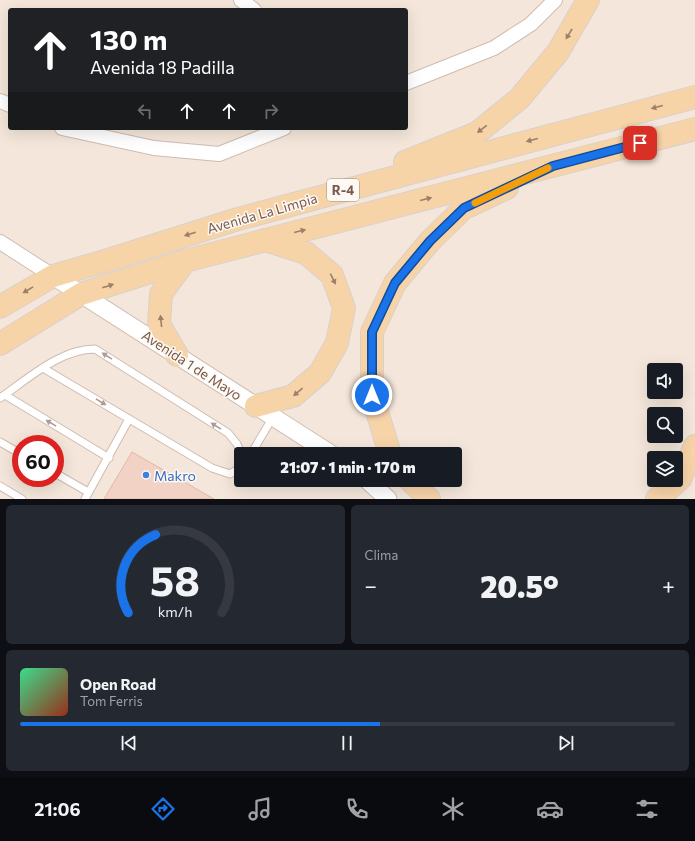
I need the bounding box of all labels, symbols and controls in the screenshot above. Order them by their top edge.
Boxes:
text: 130 m [90,22,167,56]
icon: ahead [24,24,76,76]
one-way arrow [565,28,572,40]
text: Avenida 18 Padilla [90,56,235,78]
icon: left [134,100,156,122]
icon: ahead [176,100,198,122]
icon: ahead [218,100,240,122]
icon: right [260,100,282,122]
one-way arrow [651,104,663,110]
one-way arrow [476,125,487,133]
pin [623,126,657,160]
icon: arrive [629,132,651,154]
one-way arrow [525,138,538,144]
road number: R-4 [327,179,359,201]
street label: Avenida La Limpia [205,189,319,237]
one-way arrow [420,196,432,202]
one-way arrow [294,228,306,234]
one-way arrow [184,231,196,237]
one-way arrow [330,274,336,285]
one-way arrow [102,283,114,289]
one-way arrow [23,286,33,294]
one-way arrow [157,315,164,327]
street label: Avenida 1 de Mayo [139,326,245,404]
one-way arrow [102,352,112,360]
map controls [647,363,683,487]
button: sound [647,363,683,399]
position arrow [351,374,393,416]
one-way arrow [293,387,303,396]
one-way arrow [95,399,107,406]
button: search [647,407,683,443]
one-way arrow [46,419,56,427]
one-way arrow [211,422,222,429]
speed limit sign: 60 [12,435,64,487]
button: layers [647,451,683,487]
text: 21:07 · 1 min · 170 m [280,458,416,476]
place label: Makro [154,467,196,484]
marker: Makro [141,470,151,480]
text: Clima [365,547,398,563]
text: 58 [150,553,200,604]
text: 20.5° [480,567,559,604]
text: − [365,572,377,599]
text: + [662,572,675,599]
text: km/h [158,601,193,619]
text: Open Road [80,675,156,693]
text: Tom Ferris [80,693,143,709]
icon: previous [118,732,140,754]
icon: pause [336,732,358,754]
icon: next [555,732,577,754]
icon: directions [149,795,177,823]
icon: music [246,795,274,823]
icon: phone [343,795,371,823]
icon: climate [439,795,467,823]
icon: car [536,795,564,823]
icon: filters [633,795,661,823]
text: 21:06 [34,798,81,820]

